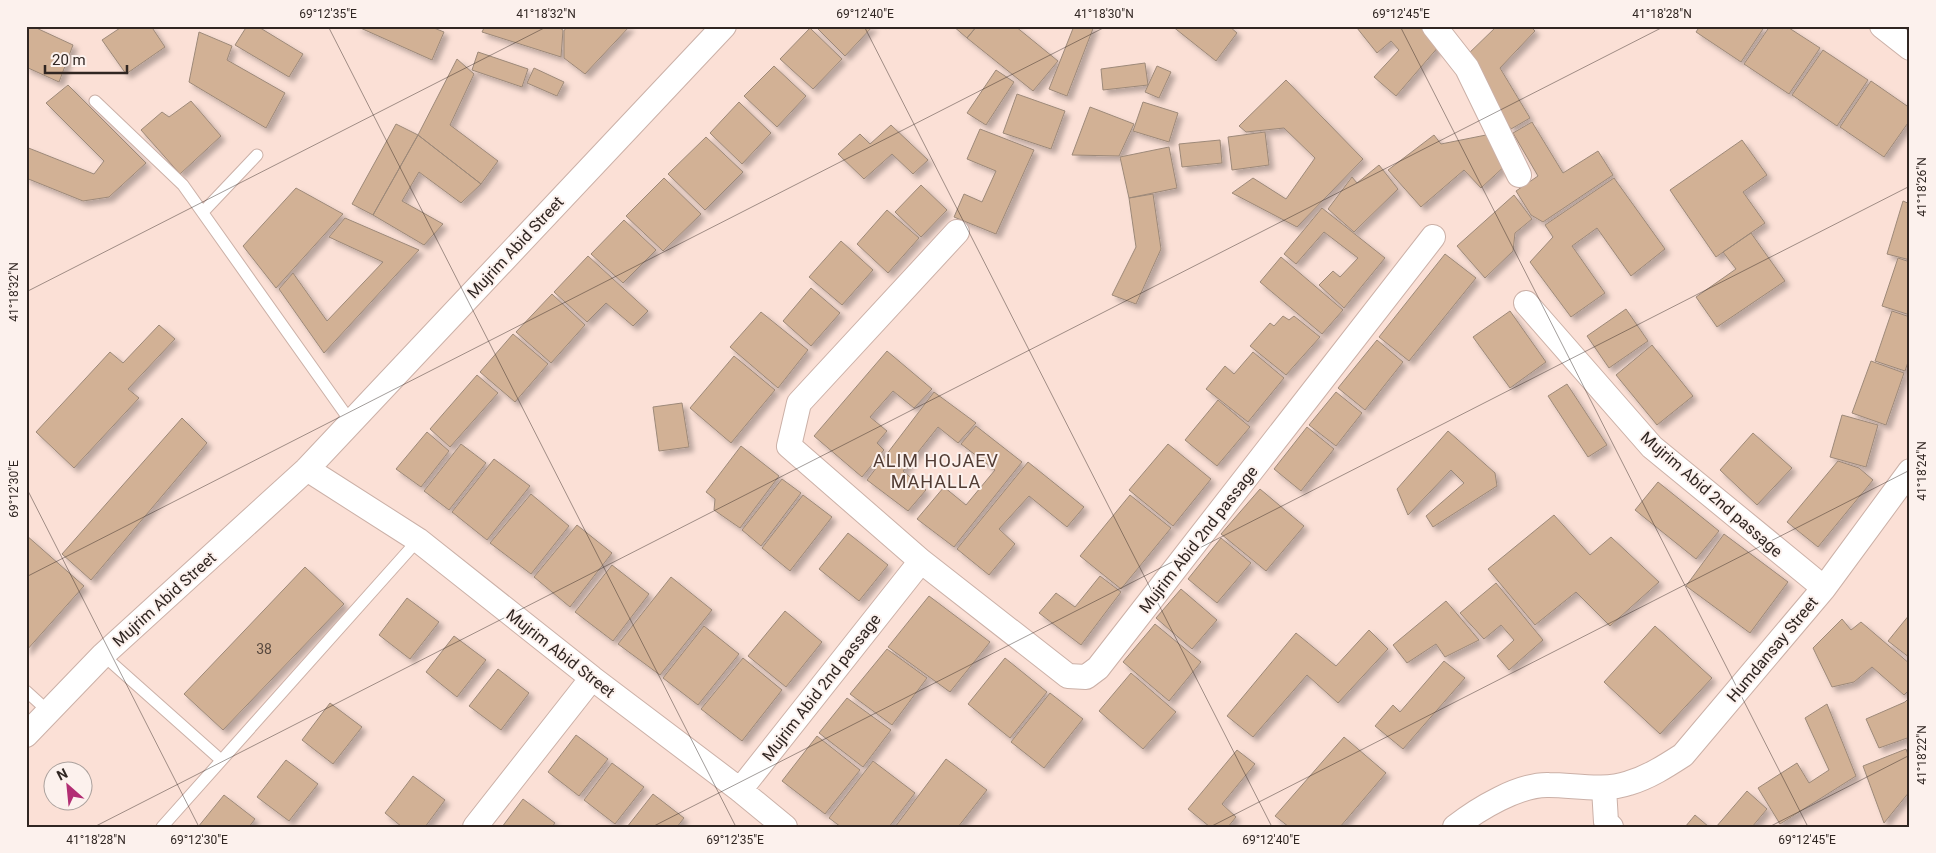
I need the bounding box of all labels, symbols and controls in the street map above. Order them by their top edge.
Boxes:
text: 69°12'35"E [299,7,357,21]
text: 41°18'32"N [516,7,576,21]
text: 69°12'40"E [836,7,894,21]
text: 41°18'30"N [1074,7,1134,21]
text: 69°12'45"E [1372,7,1430,21]
text: 41°18'28"N [1632,7,1692,21]
scale bar [45,42,128,74]
text: 20 m [52,51,86,69]
text: 41°18'26"N [1915,157,1929,217]
street label: Mujrim Abid Street [463,192,567,302]
text: 41°18'32"N [7,262,21,322]
street label: Mujrim Abid 2nd passage [1637,428,1786,561]
text: 41°18'24"N [1915,441,1929,501]
district label: ALIM HOJAEV MAHALLA [873,450,999,492]
text: 69°12'30"E [7,460,21,518]
street label: Mujrim Abid 2nd passage [1135,462,1262,617]
street label: Mujrim Abid Street [109,548,220,651]
street label: Humdansay Street [1723,593,1822,706]
street label: Mujrim Abid Street [503,605,619,702]
street label: Mujrim Abid 2nd passage [758,610,885,765]
house number: 38 [256,641,272,657]
text: 41°18'22"N [1915,725,1929,785]
north arrow [42,760,92,810]
text: N [54,765,70,784]
text: 41°18'28"N [66,833,126,847]
text: 69°12'30"E [170,833,228,847]
text: 69°12'35"E [706,833,764,847]
text: 69°12'40"E [1242,833,1300,847]
text: 69°12'45"E [1778,833,1836,847]

